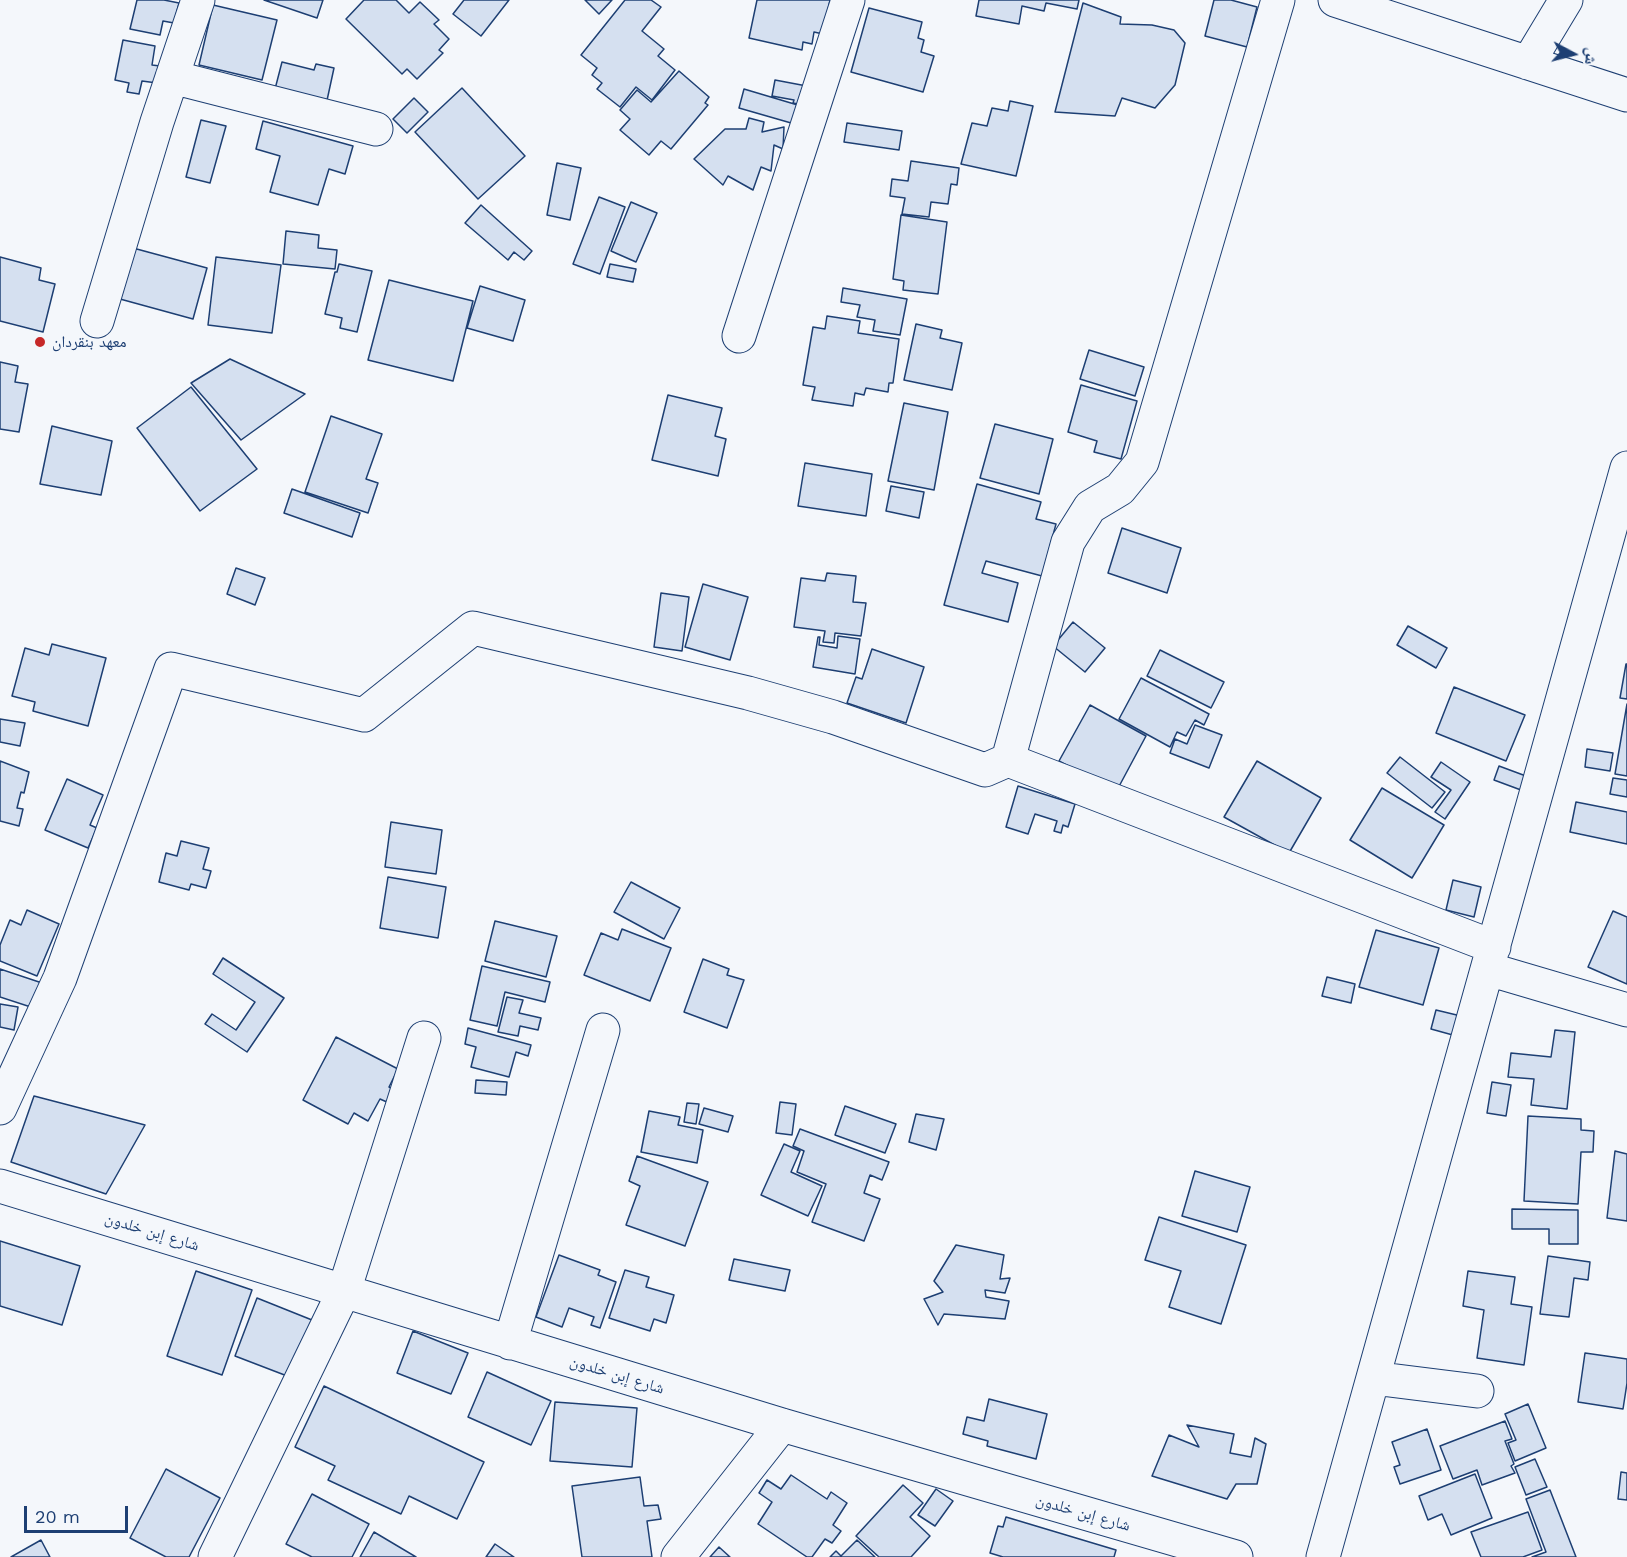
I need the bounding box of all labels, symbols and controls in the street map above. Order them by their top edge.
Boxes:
north arrow [1543,24,1603,84]
text: ش [1581,47,1602,66]
place label: معهد بنقردان [52,332,127,352]
marker: معهد بنقردان [33,335,47,349]
street label: شارع إبن خلدون [103,1209,201,1255]
street label: شارع إبن خلدون [568,1352,666,1398]
street label: شارع إبن خلدون [1034,1490,1132,1536]
scale bar [27,1494,130,1532]
text: 20 m [35,1506,80,1527]

